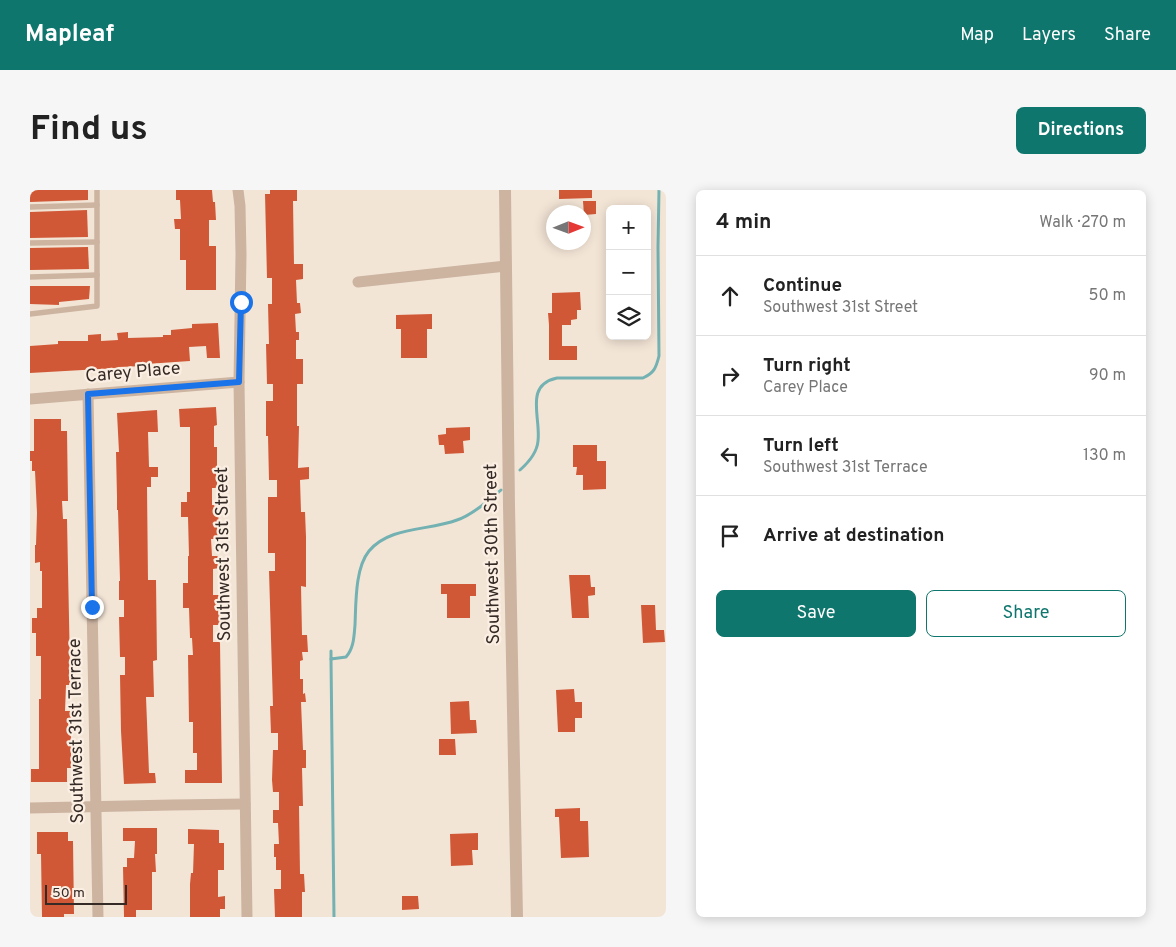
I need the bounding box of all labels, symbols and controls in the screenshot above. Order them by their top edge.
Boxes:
text: Mapleaf [25,20,114,50]
text: Map [960,24,994,47]
text: Layers [1022,24,1076,47]
text: Share [1104,24,1151,47]
button: Directions [1016,107,1146,154]
text: Find us [30,108,148,152]
north arrow [546,205,591,250]
map controls [606,205,651,340]
button: + [606,205,651,250]
text: 4 min [716,209,772,236]
text: Walk · 270 m [1039,213,1126,233]
button: − [606,250,651,295]
text: Continue [763,274,842,298]
icon: ahead [716,282,744,310]
text: 50 m [1089,286,1126,306]
route start [230,291,253,314]
button: layers [606,295,651,340]
text: Southwest 31st Street [763,298,918,318]
text: Turn right [763,354,851,378]
street label: Carey Place [84,357,182,389]
icon: right [716,362,744,390]
text: 90 m [1089,366,1126,386]
text: Carey Place [763,378,848,398]
text: Turn left [763,434,839,458]
icon: left [716,442,744,470]
text: 130 m [1083,446,1126,466]
text: Southwest 31st Terrace [763,458,928,478]
street label: Southwest 30th Street [480,463,506,645]
street label: Southwest 31st Street [211,467,237,641]
icon: arrive [716,522,744,550]
text: Arrive at destination [763,524,944,548]
button: Save [716,590,916,637]
button: Share [926,590,1126,637]
route end [81,596,104,619]
street label: Southwest 31st Terrace [64,638,90,824]
scale bar [45,882,128,905]
text: 50 m [52,885,85,902]

